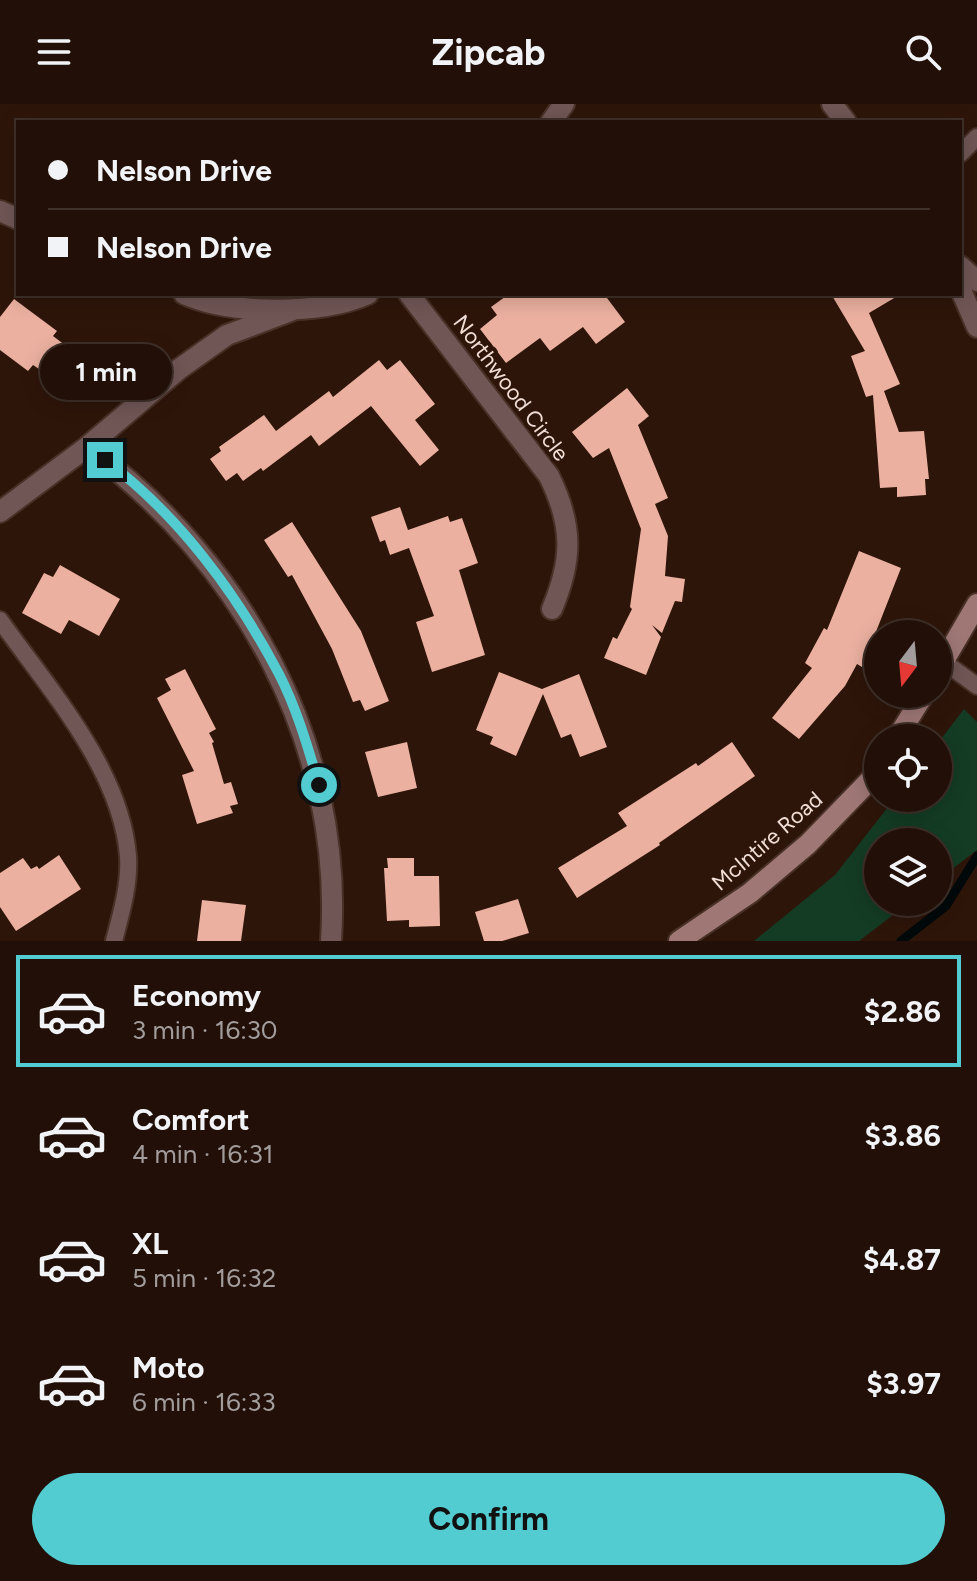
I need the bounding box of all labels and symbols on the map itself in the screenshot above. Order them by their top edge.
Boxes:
street label: Northwood Circle [447,310,575,466]
callout: 1 min [39,344,171,400]
route end [87,442,123,478]
north arrow [864,620,952,708]
route start [301,767,337,803]
street label: McIntire Road [706,786,828,896]

